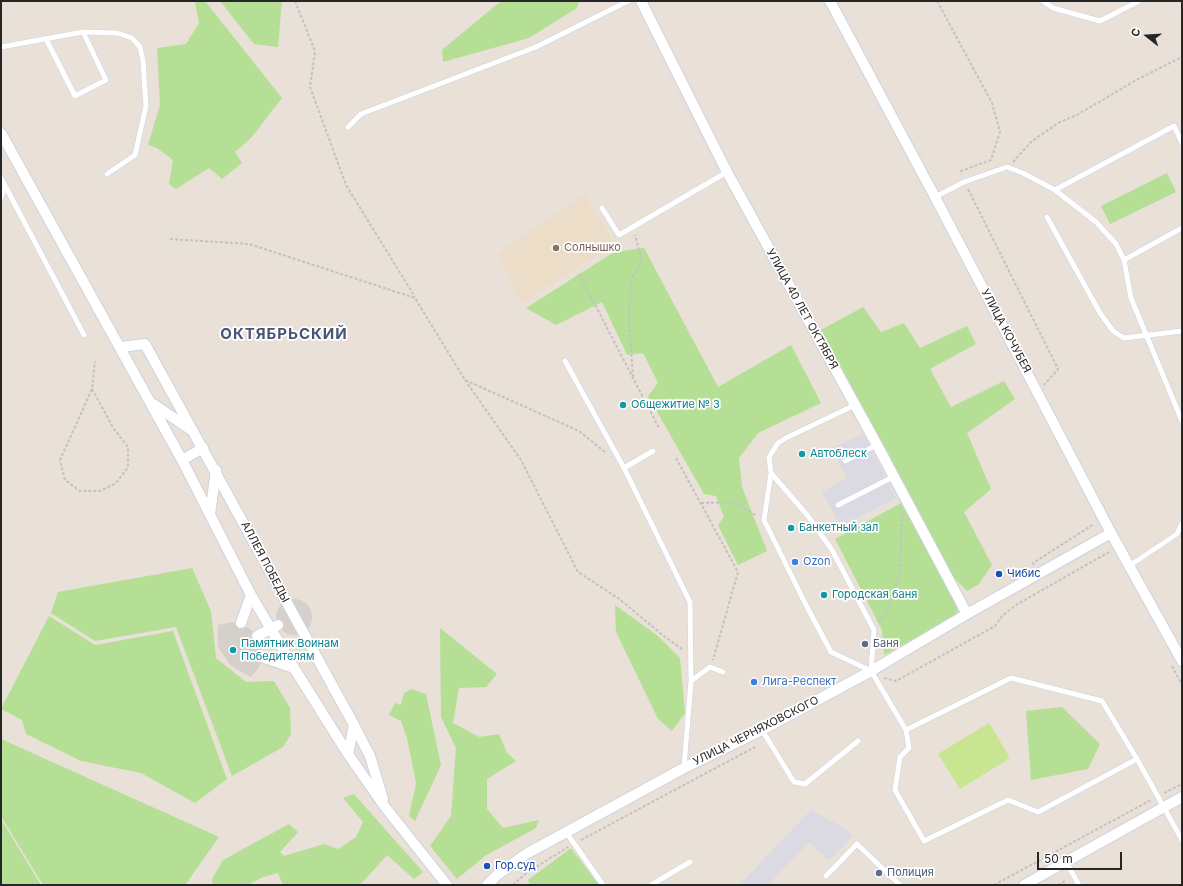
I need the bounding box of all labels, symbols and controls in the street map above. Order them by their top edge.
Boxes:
north arrow [1127,16,1167,56]
text: С [1128,27,1143,38]
place label: Солнышко [564,241,621,255]
marker: Солнышко [551,243,561,253]
street label: УЛИЦА 40 ЛЕТ ОКТЯБРЯ [763,247,841,371]
street label: УЛИЦА КОЧУБЕЯ [978,287,1034,375]
district label: ОКТЯБРЬСКИЙ [220,325,348,343]
place label: Общежитие № 3 [631,398,720,412]
marker: Общежитие № 3 [618,400,628,410]
place label: Автоблеск [810,447,867,461]
marker: Автоблеск [797,449,807,459]
street label: АЛЛЕЯ ПОБЕДЫ [238,519,292,605]
place label: Банкетный зал [799,521,878,535]
marker: Банкетный зал [786,523,796,533]
place label: Ozon [803,555,830,569]
marker: Ozon [790,557,800,567]
place label: Чибис [1007,567,1041,581]
marker: Чибис [994,569,1004,579]
place label: Городская баня [832,588,917,602]
marker: Городская баня [819,590,829,600]
place label: Памятник Воинам Победителям [241,637,339,663]
place label: Баня [873,637,899,651]
marker: Баня [860,639,870,649]
marker: Памятник Воинам Победителям [228,645,238,655]
place label: Лига-Респект [762,675,836,689]
marker: Лига-Респект [749,677,759,687]
street label: УЛИЦА ЧЕРНЯХОВСКОГО [691,694,821,768]
scale bar [1039,844,1124,870]
text: 50 m [1044,851,1073,866]
place label: Гор.суд [495,859,536,873]
marker: Гор.суд [482,861,492,871]
place label: Полиция [887,866,934,880]
marker: Полиция [874,868,884,878]

